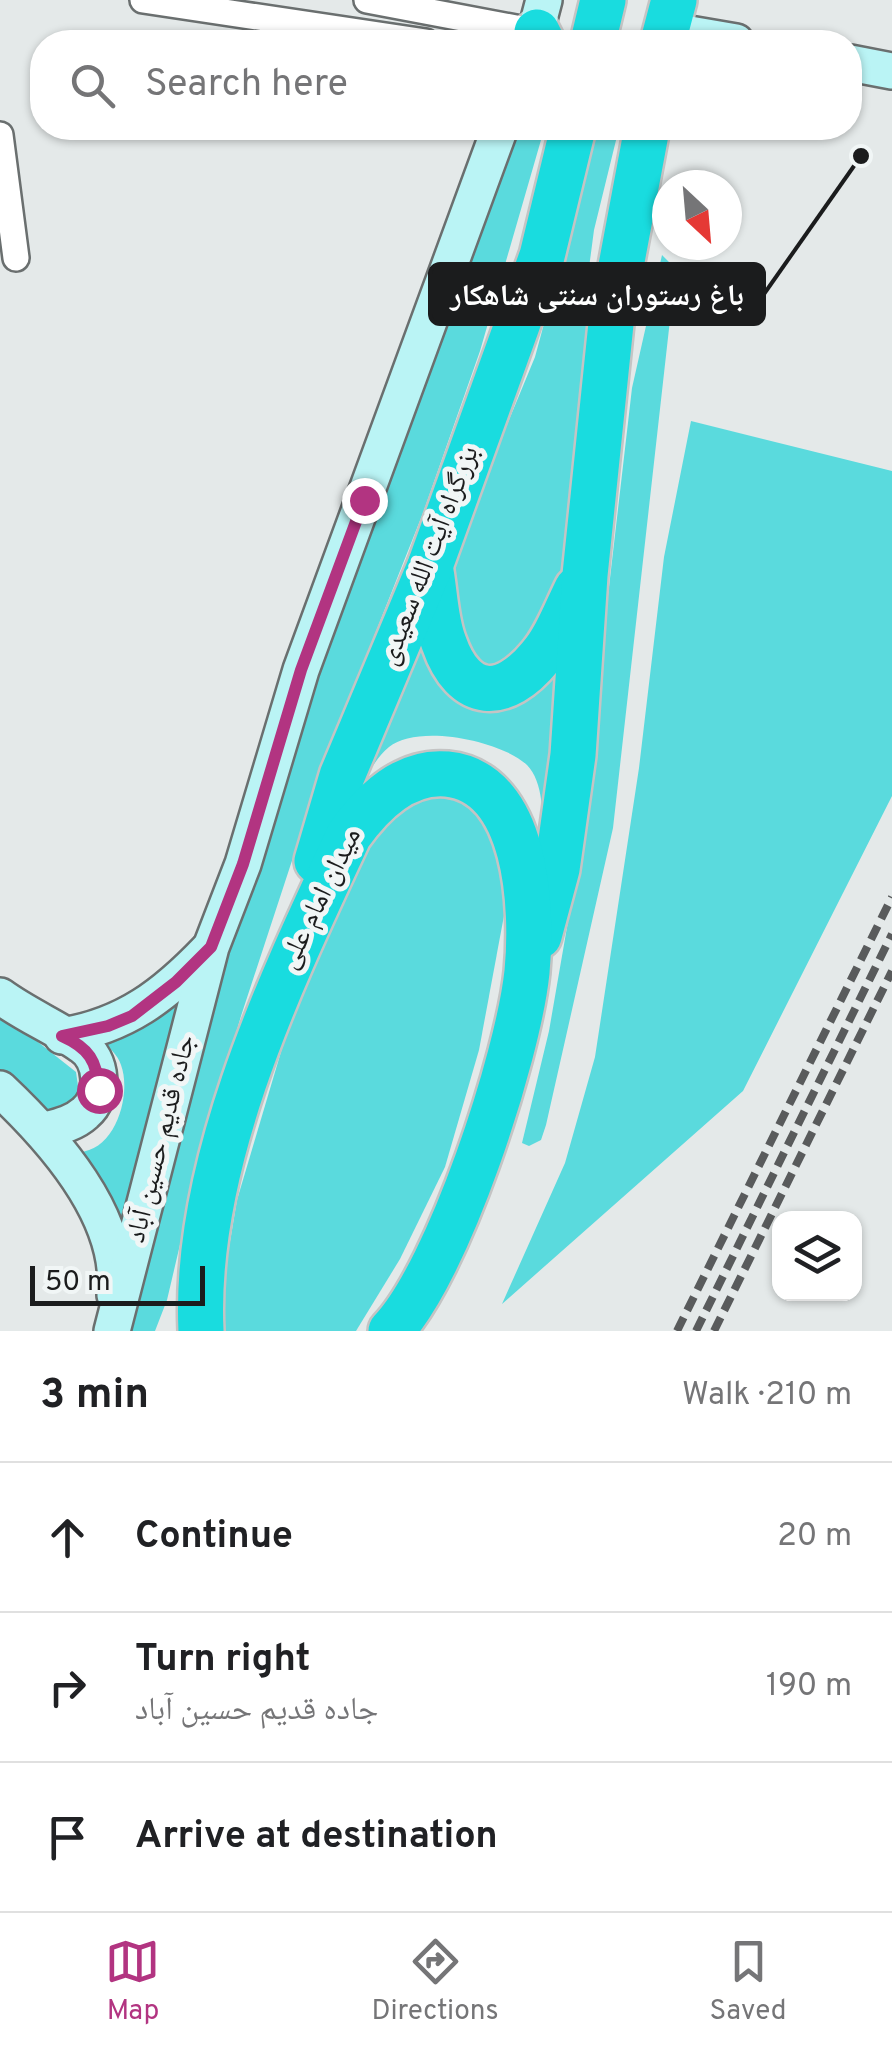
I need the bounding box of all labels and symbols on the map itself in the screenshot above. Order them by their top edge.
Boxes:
north arrow [652,170,742,260]
callout: باغ رستوران سنتی شاهکار [430,264,764,324]
text: باغ رستوران سنتی شاهکار [448,279,744,316]
street label: بزرگراه آیت الله سعیدی [372,441,488,671]
route end [342,478,388,524]
street label: میدان امام علی [271,822,371,976]
street label: جاده قدیم حسین آباد [119,1031,205,1247]
route start [77,1068,123,1114]
scale bar [30,1261,205,1306]

